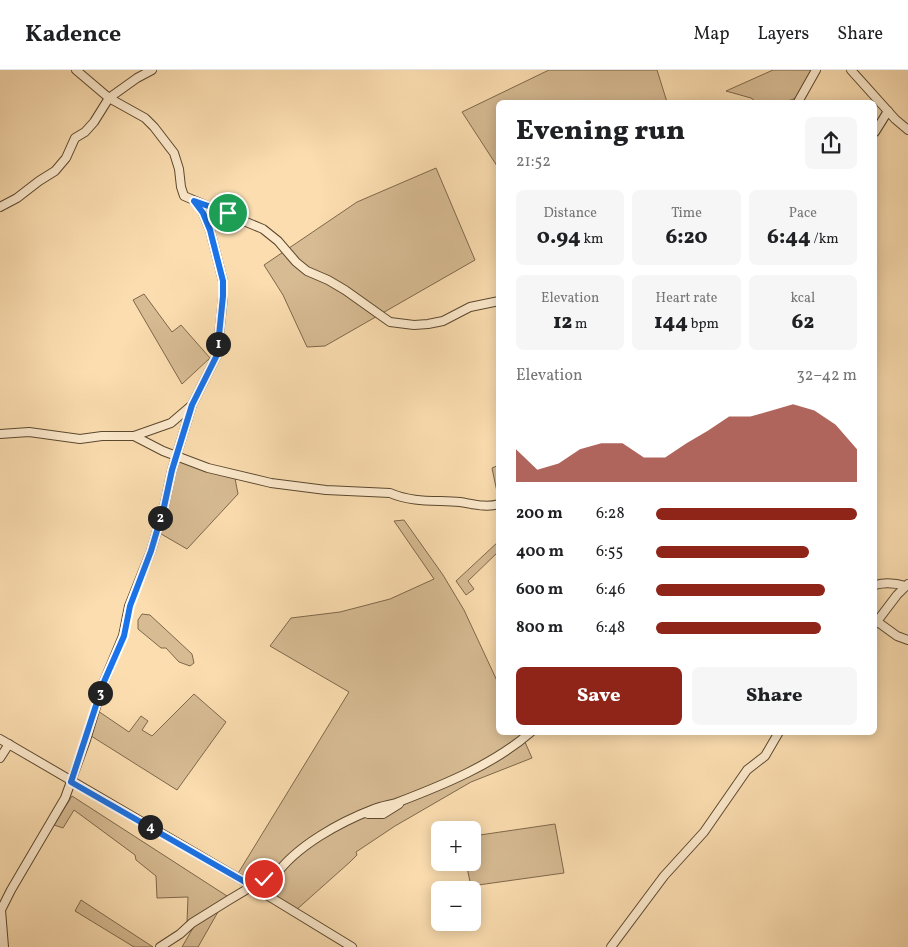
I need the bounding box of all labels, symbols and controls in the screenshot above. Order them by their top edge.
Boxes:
text: Kadence [25,18,121,52]
text: Map [693,22,729,47]
text: Layers [757,22,809,47]
text: Share [837,22,883,47]
text: Evening run [516,112,685,151]
button: share [805,117,857,169]
text: 21:52 [516,151,551,173]
pin [207,192,249,234]
icon: arrive [214,199,242,227]
text: Distance [543,204,597,223]
text: Time [671,204,702,223]
text: Pace [789,204,817,223]
text: 0.94 [537,223,581,252]
text: 6:20 [665,223,708,252]
text: 6:44 [767,223,811,252]
text: km [581,230,603,249]
text: /km [811,230,839,249]
text: Elevation [541,289,599,308]
text: Heart rate [656,289,717,308]
text: kcal [790,289,815,308]
text: 12 [553,308,572,337]
text: 144 [654,308,688,337]
text: 62 [791,308,814,337]
text: m [572,315,587,334]
text: bpm [688,315,719,334]
pin: 1 [206,332,230,356]
text: 1 [216,335,221,354]
text: Elevation [516,365,583,387]
text: 32–42 m [796,365,857,387]
text: 200 m [516,503,563,525]
text: 6:28 [596,503,625,525]
pin: 2 [148,506,172,530]
text: 2 [157,509,164,528]
text: 400 m [516,541,564,563]
text: 6:55 [596,541,623,563]
text: 600 m [516,579,563,601]
text: 6:46 [596,579,625,601]
text: 800 m [516,617,563,639]
text: 6:48 [596,617,625,639]
button: Save [516,667,682,725]
button: Share [692,667,857,725]
pin: 3 [88,680,112,706]
text: 3 [97,684,104,703]
pin: 4 [138,814,162,840]
text: 4 [146,818,155,837]
map controls [431,821,481,931]
button: + [431,821,481,871]
pin [243,858,285,900]
icon: check [250,865,278,893]
button: − [431,881,481,931]

